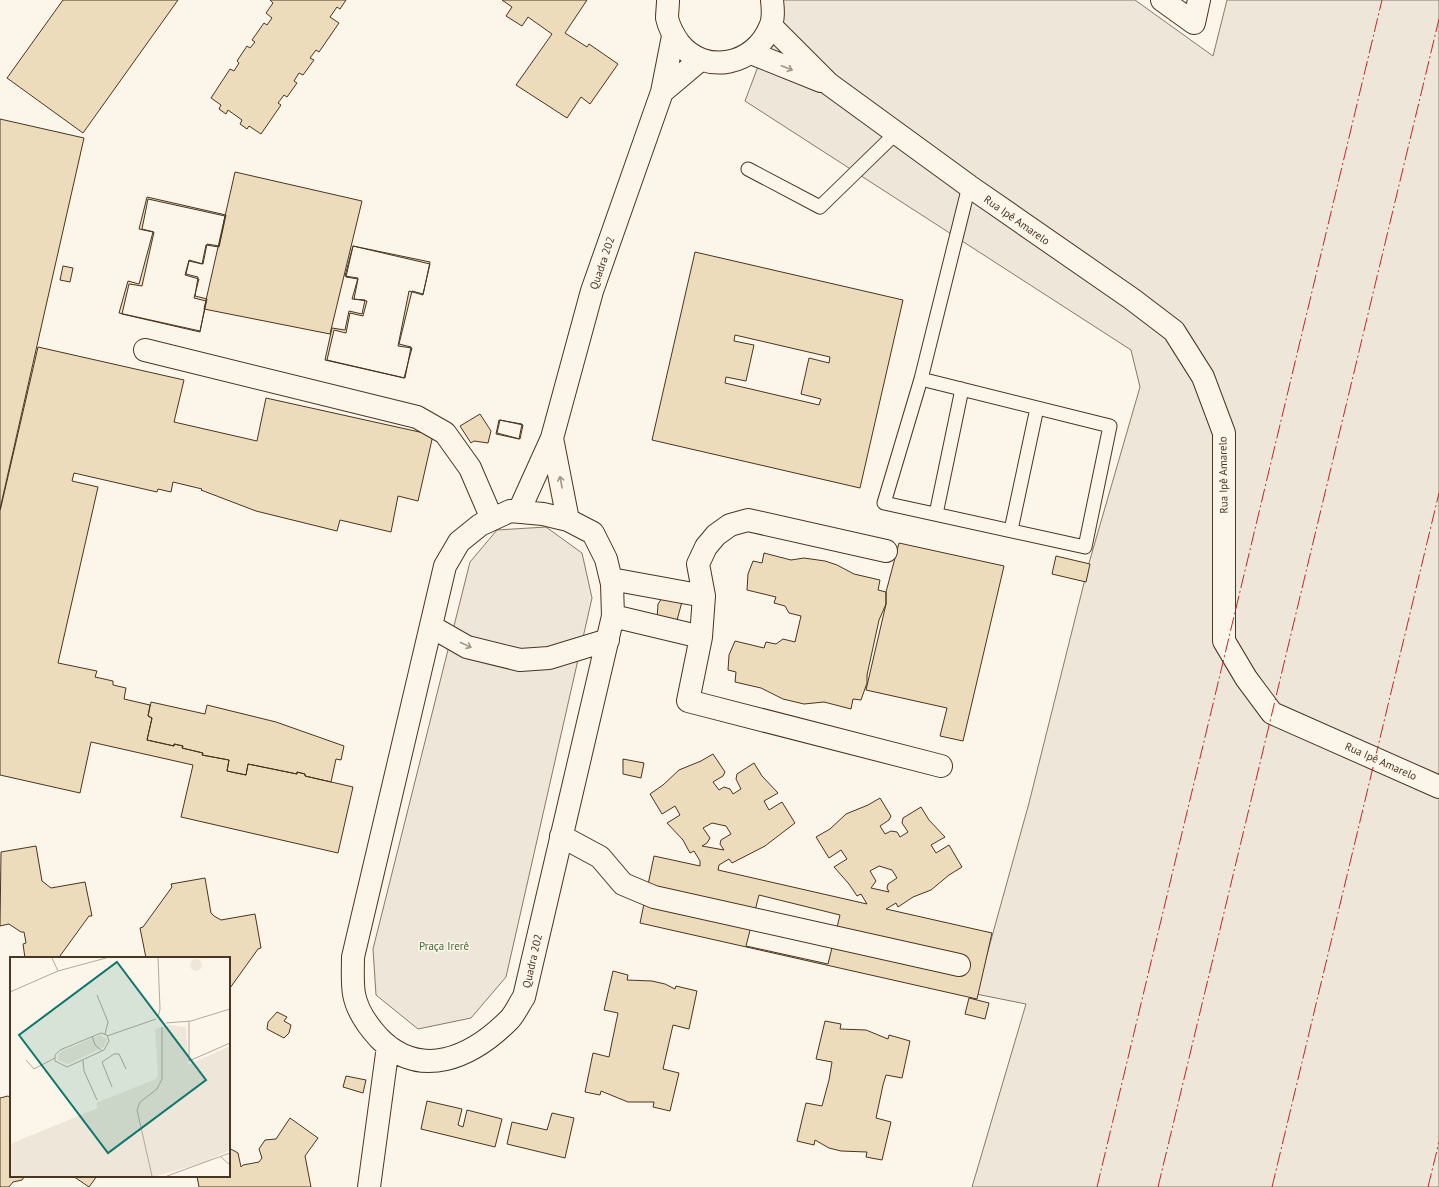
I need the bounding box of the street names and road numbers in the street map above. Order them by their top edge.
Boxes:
street label: Rua Ipê Amarelo [981,192,1053,248]
street label: Quadra 202 [586,235,618,291]
street label: Rua Ipê Amarelo [1215,436,1231,514]
street label: Rua Ipê Amarelo [1343,739,1419,783]
street label: Quadra 202 [519,933,545,989]

